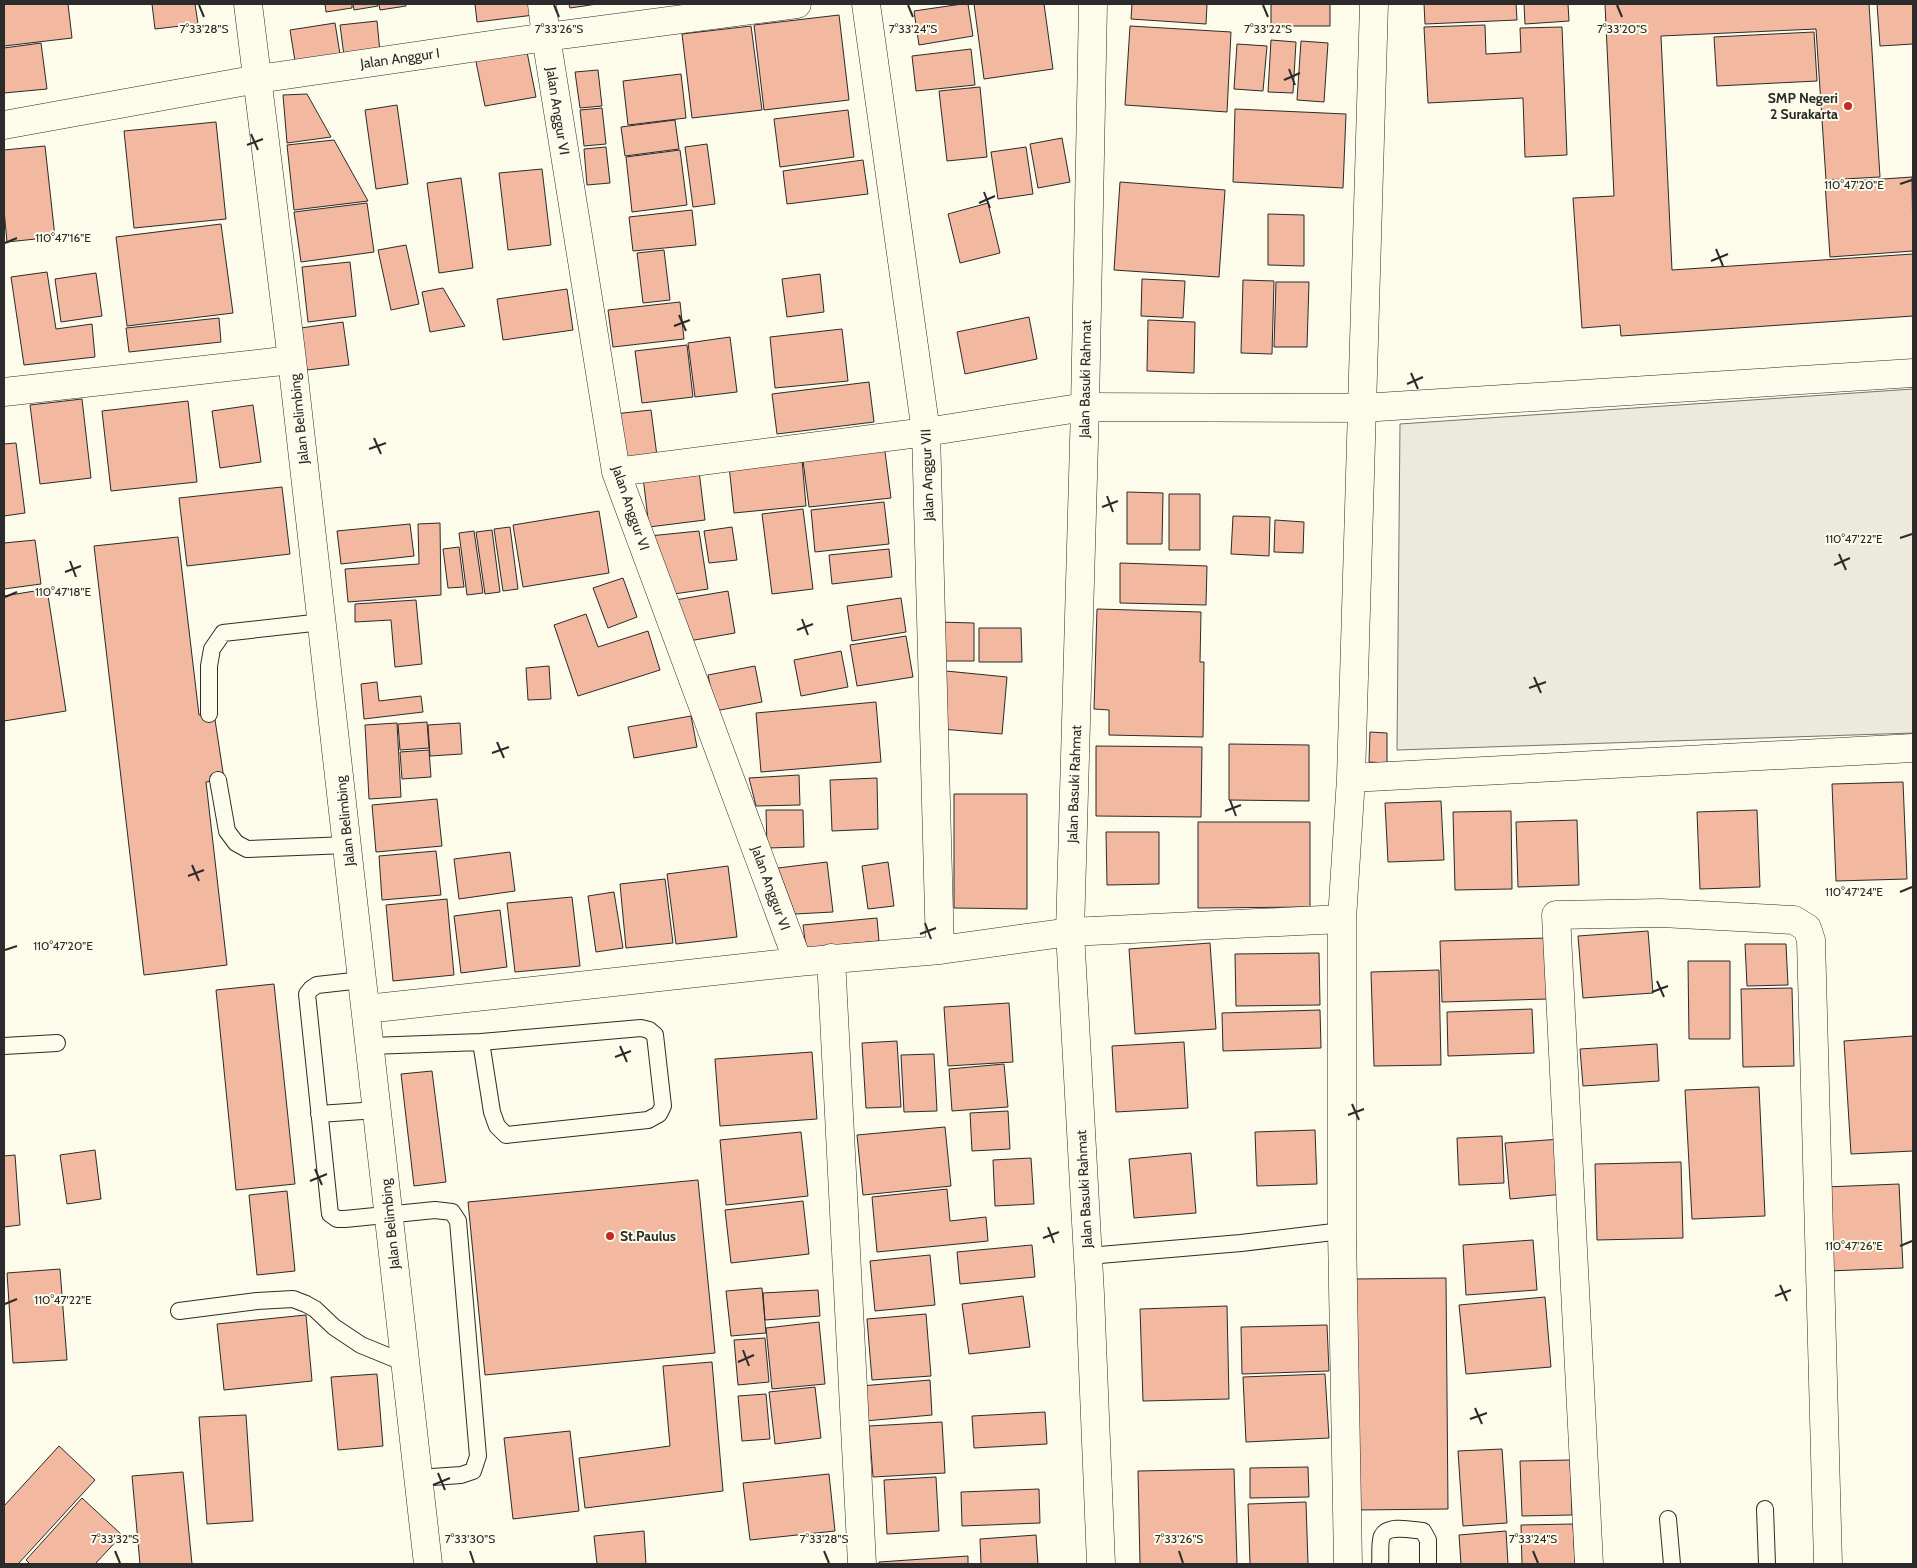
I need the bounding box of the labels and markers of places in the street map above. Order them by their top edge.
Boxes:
place label: SMP Negeri 2 Surakarta [1768,89,1838,123]
marker: SMP Negeri 2 Surakarta [1842,100,1854,112]
place label: St.Paulus [620,1227,676,1245]
marker: St.Paulus [604,1230,616,1242]

